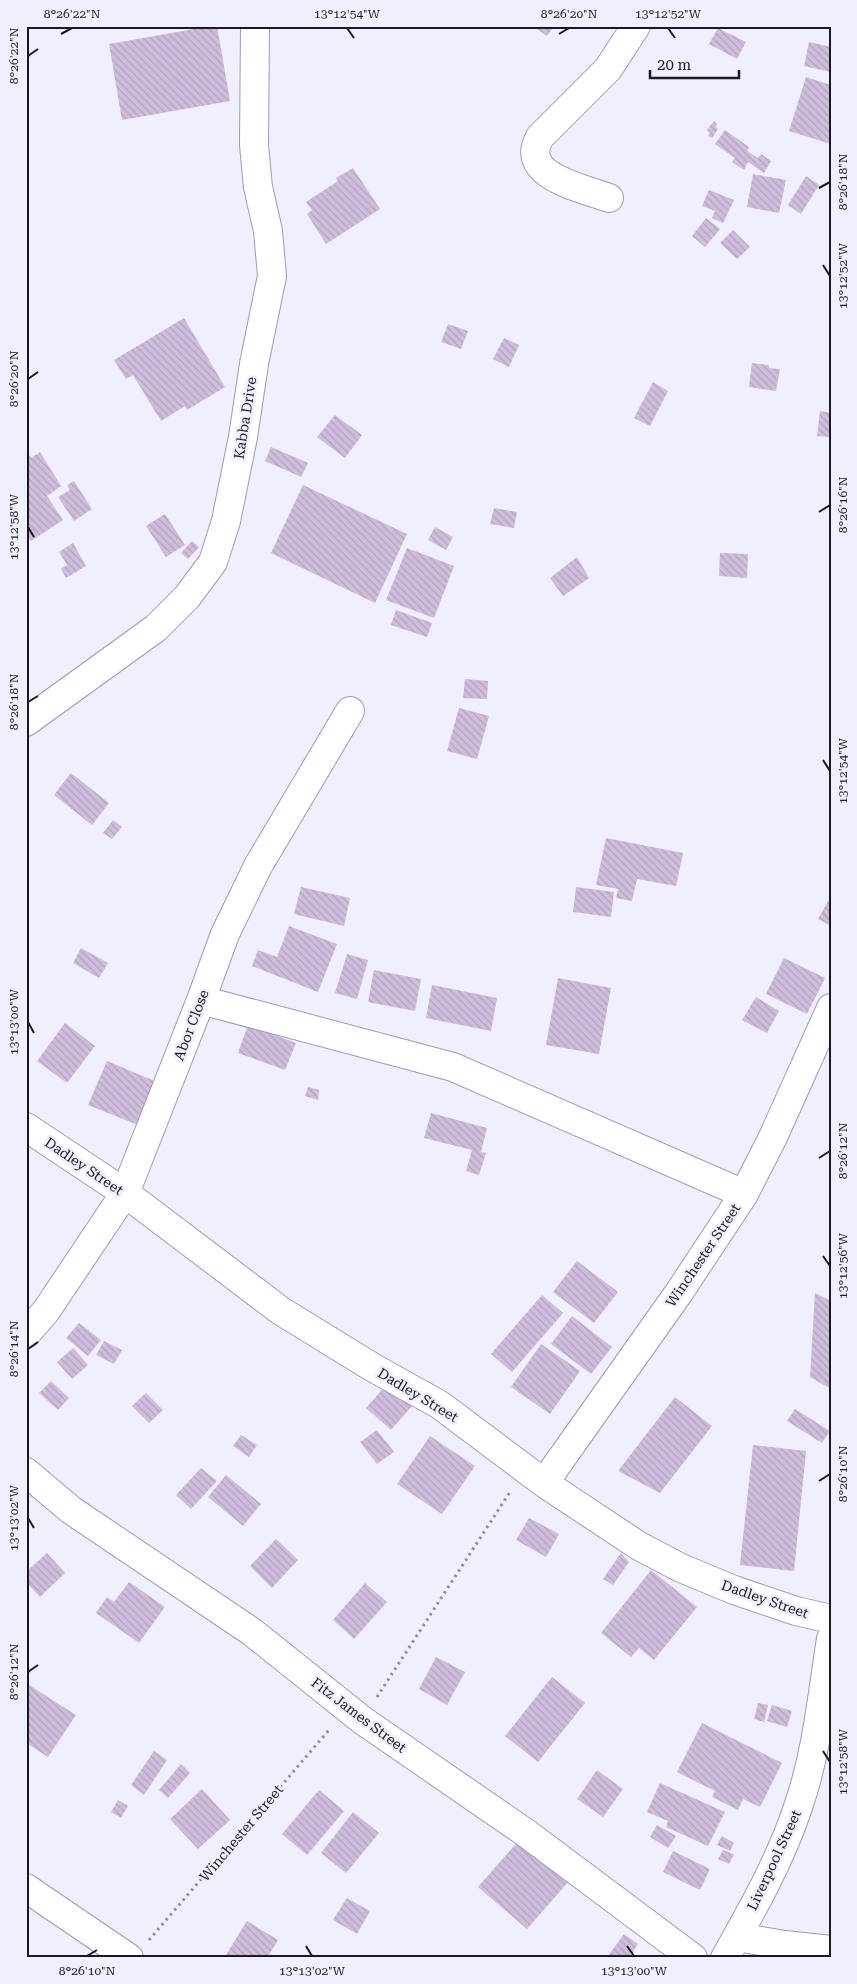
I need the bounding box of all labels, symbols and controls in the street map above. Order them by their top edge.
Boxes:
text: 8°26'22"N [44,7,101,21]
text: 13°12'54"W [314,7,381,21]
text: 8°26'20"N [541,7,598,21]
text: 13°12'52"W [635,7,702,21]
text: 8°26'22"N [7,27,21,84]
scale bar [650,48,738,80]
text: 20 m [657,56,692,74]
text: 8°26'18"N [836,153,850,210]
text: 13°12'52"W [836,242,850,309]
text: 8°26'20"N [7,350,21,407]
street label: Kabba Drive [231,375,259,460]
text: 8°26'16"N [836,476,850,533]
text: 13°12'58"W [7,493,21,560]
text: 8°26'18"N [7,673,21,730]
text: 13°12'54"W [836,737,850,804]
street label: Abor Close [170,987,212,1062]
text: 13°13'00"W [7,988,21,1055]
text: 8°26'12"N [836,1122,850,1179]
street label: Dadley Street [42,1134,126,1198]
street label: Winchester Street [663,1200,743,1310]
text: 13°12'56"W [836,1232,850,1299]
text: 8°26'14"N [7,1320,21,1377]
street label: Dadley Street [375,1365,461,1425]
text: 8°26'10"N [836,1445,850,1502]
text: 13°13'02"W [7,1484,21,1551]
street label: Dadley Street [719,1577,811,1621]
text: 8°26'12"N [7,1643,21,1700]
street label: Fitz James Street [309,1674,409,1756]
text: 13°12'58"W [836,1728,850,1795]
street label: Winchester Street [196,1781,286,1885]
street label: Liverpool Street [744,1807,804,1913]
text: 8°26'10"N [59,1964,116,1978]
text: 13°13'02"W [279,1964,346,1978]
text: 13°13'00"W [601,1964,668,1978]

